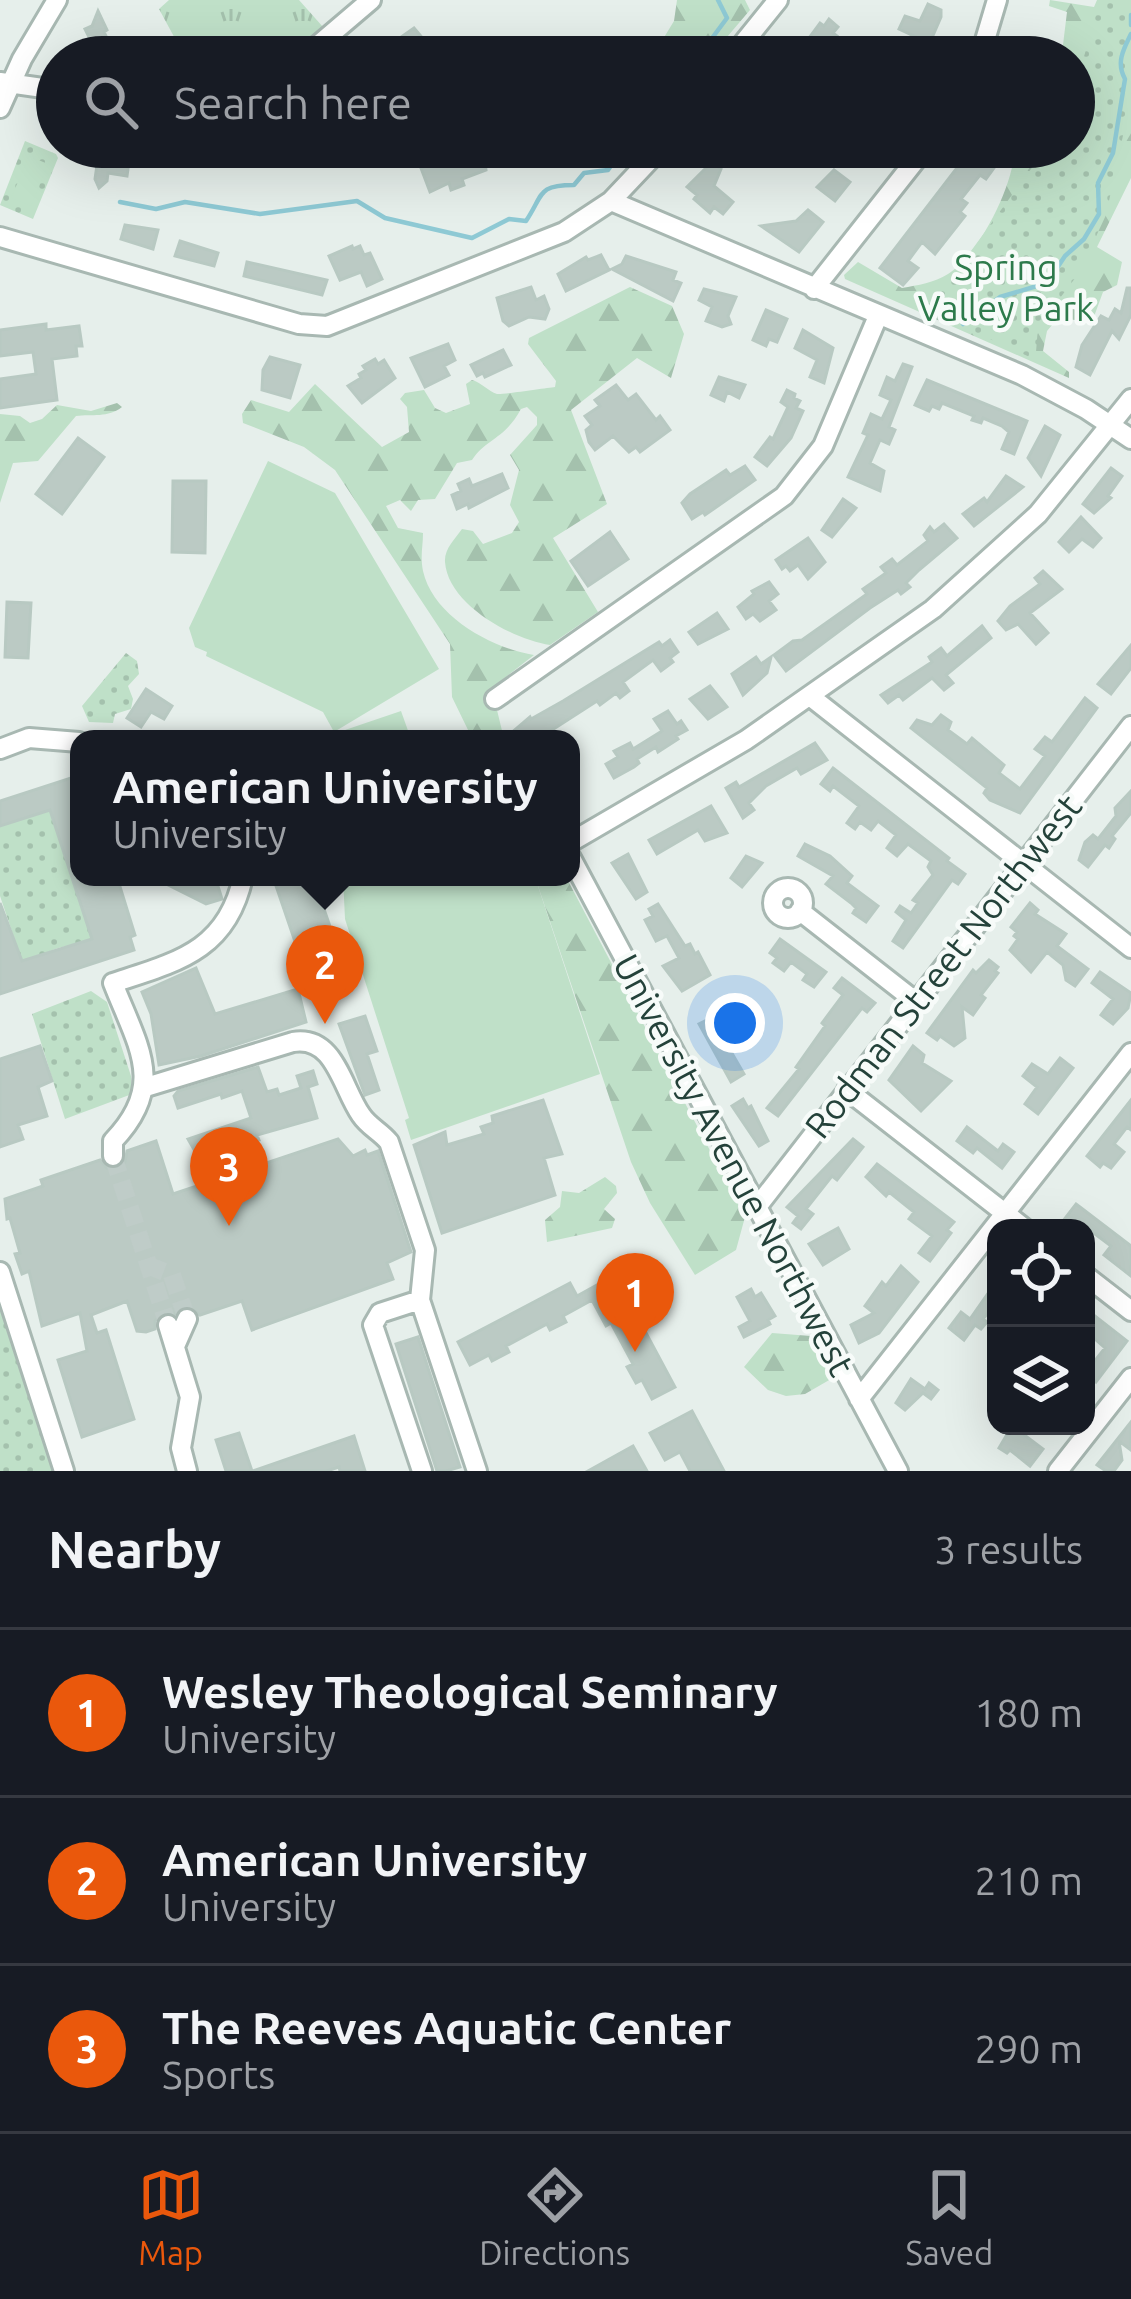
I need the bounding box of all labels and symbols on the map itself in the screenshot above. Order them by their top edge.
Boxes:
park label: Spring Valley Park [918,246,1094,328]
street label: Rodman Street Northwest [796,786,1089,1145]
pin: 2 [286,925,364,1024]
street label: University Avenue Northwest [606,947,863,1382]
your location [705,993,765,1053]
pin: 3 [190,1127,268,1226]
pin: 1 [596,1253,674,1352]

